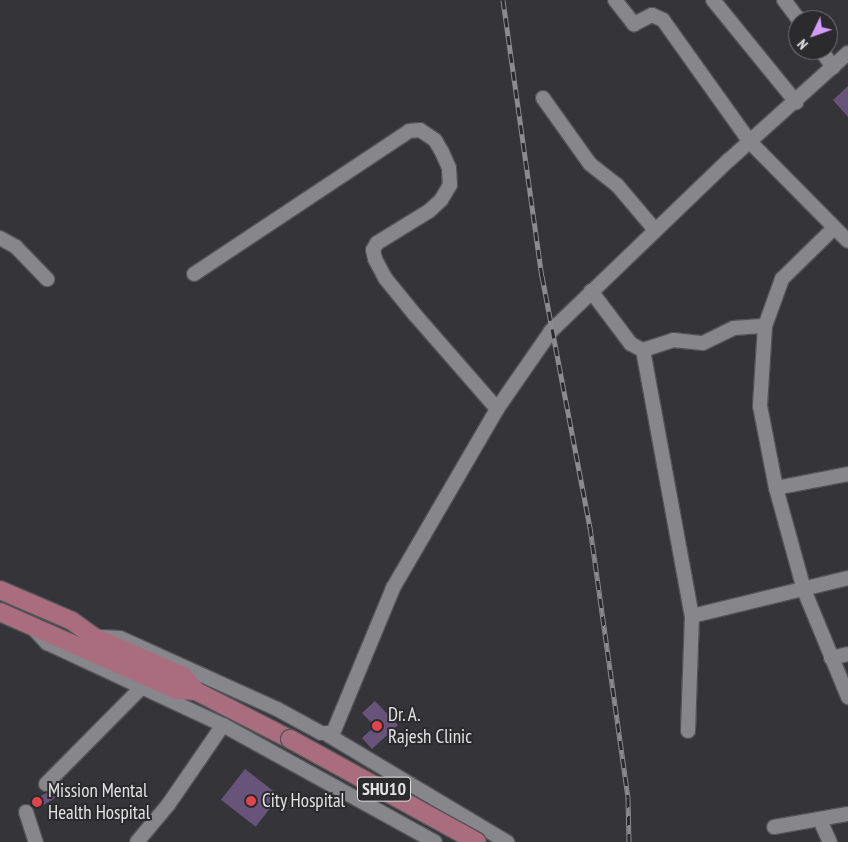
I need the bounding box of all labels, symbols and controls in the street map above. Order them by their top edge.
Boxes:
north arrow [788,10,838,60]
text: N [793,36,812,53]
place label: Dr. A. Rajesh Clinic [388,704,472,748]
marker: Dr. A. Rajesh Clinic [370,719,384,733]
road number: SHU10 [356,774,412,804]
place label: Mission Mental Health Hospital [48,780,150,824]
place label: City Hospital [262,790,346,812]
marker: City Hospital [244,794,258,808]
marker: Mission Mental Health Hospital [30,795,44,809]

